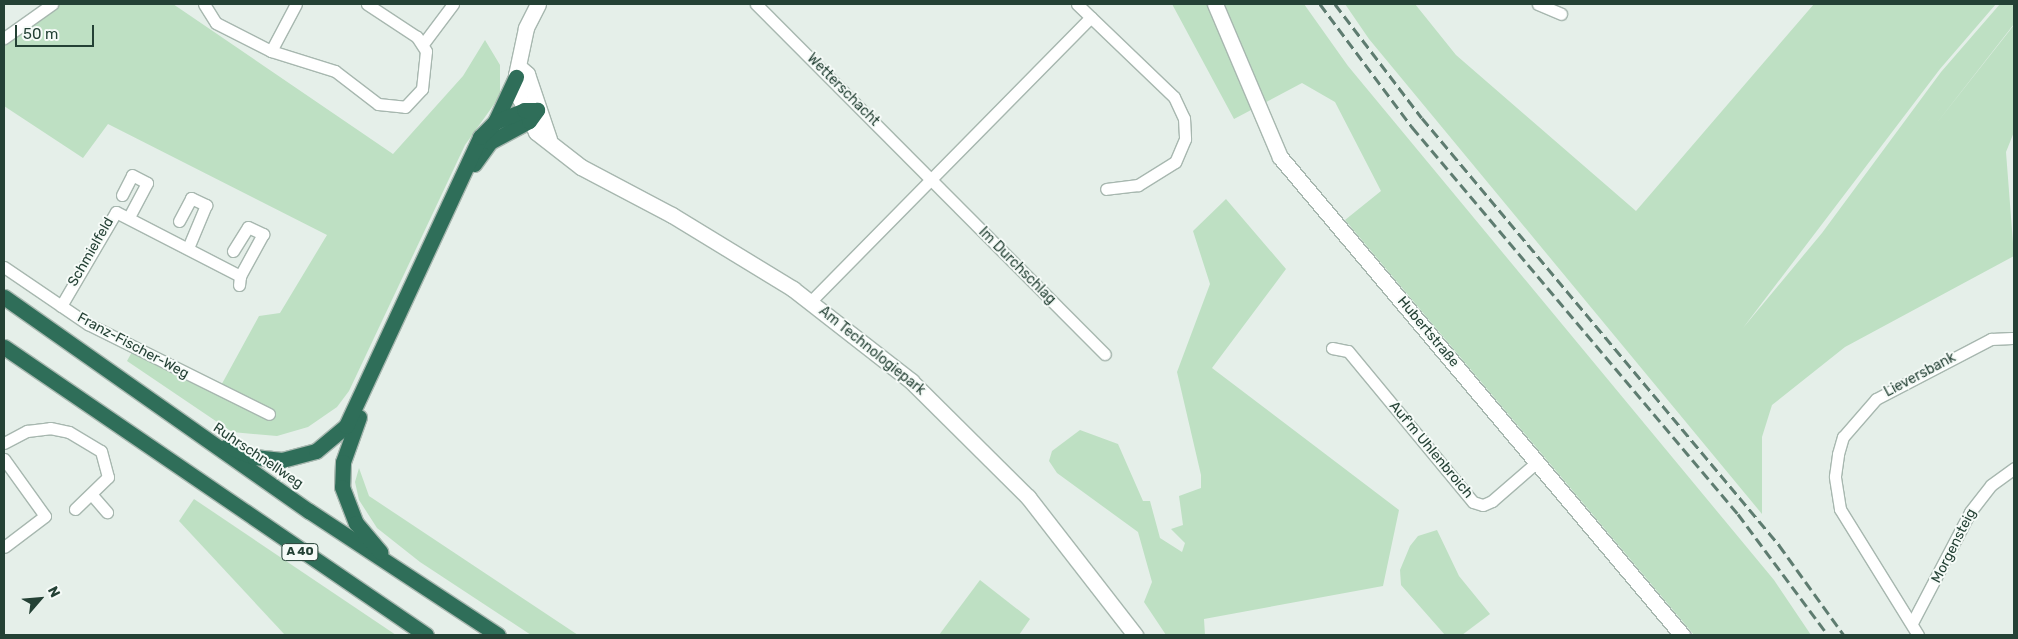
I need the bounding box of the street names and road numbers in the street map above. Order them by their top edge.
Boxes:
street label: Wetterschacht [803,50,883,130]
street label: Schmielfeld [65,215,117,289]
street label: Im Durchschlag [975,224,1059,308]
street label: Hubertstraße [1394,293,1462,371]
street label: Am Technologiepark [815,303,929,399]
street label: Franz-Fischer-Weg [74,309,192,383]
street label: Lieversbank [1881,349,1959,401]
street label: Auf'm Uhlenbroich [1386,398,1476,502]
street label: Ruhrschnellweg [210,420,306,492]
street label: Morgensteig [1928,506,1980,586]
road number: A 40 [280,542,320,562]

